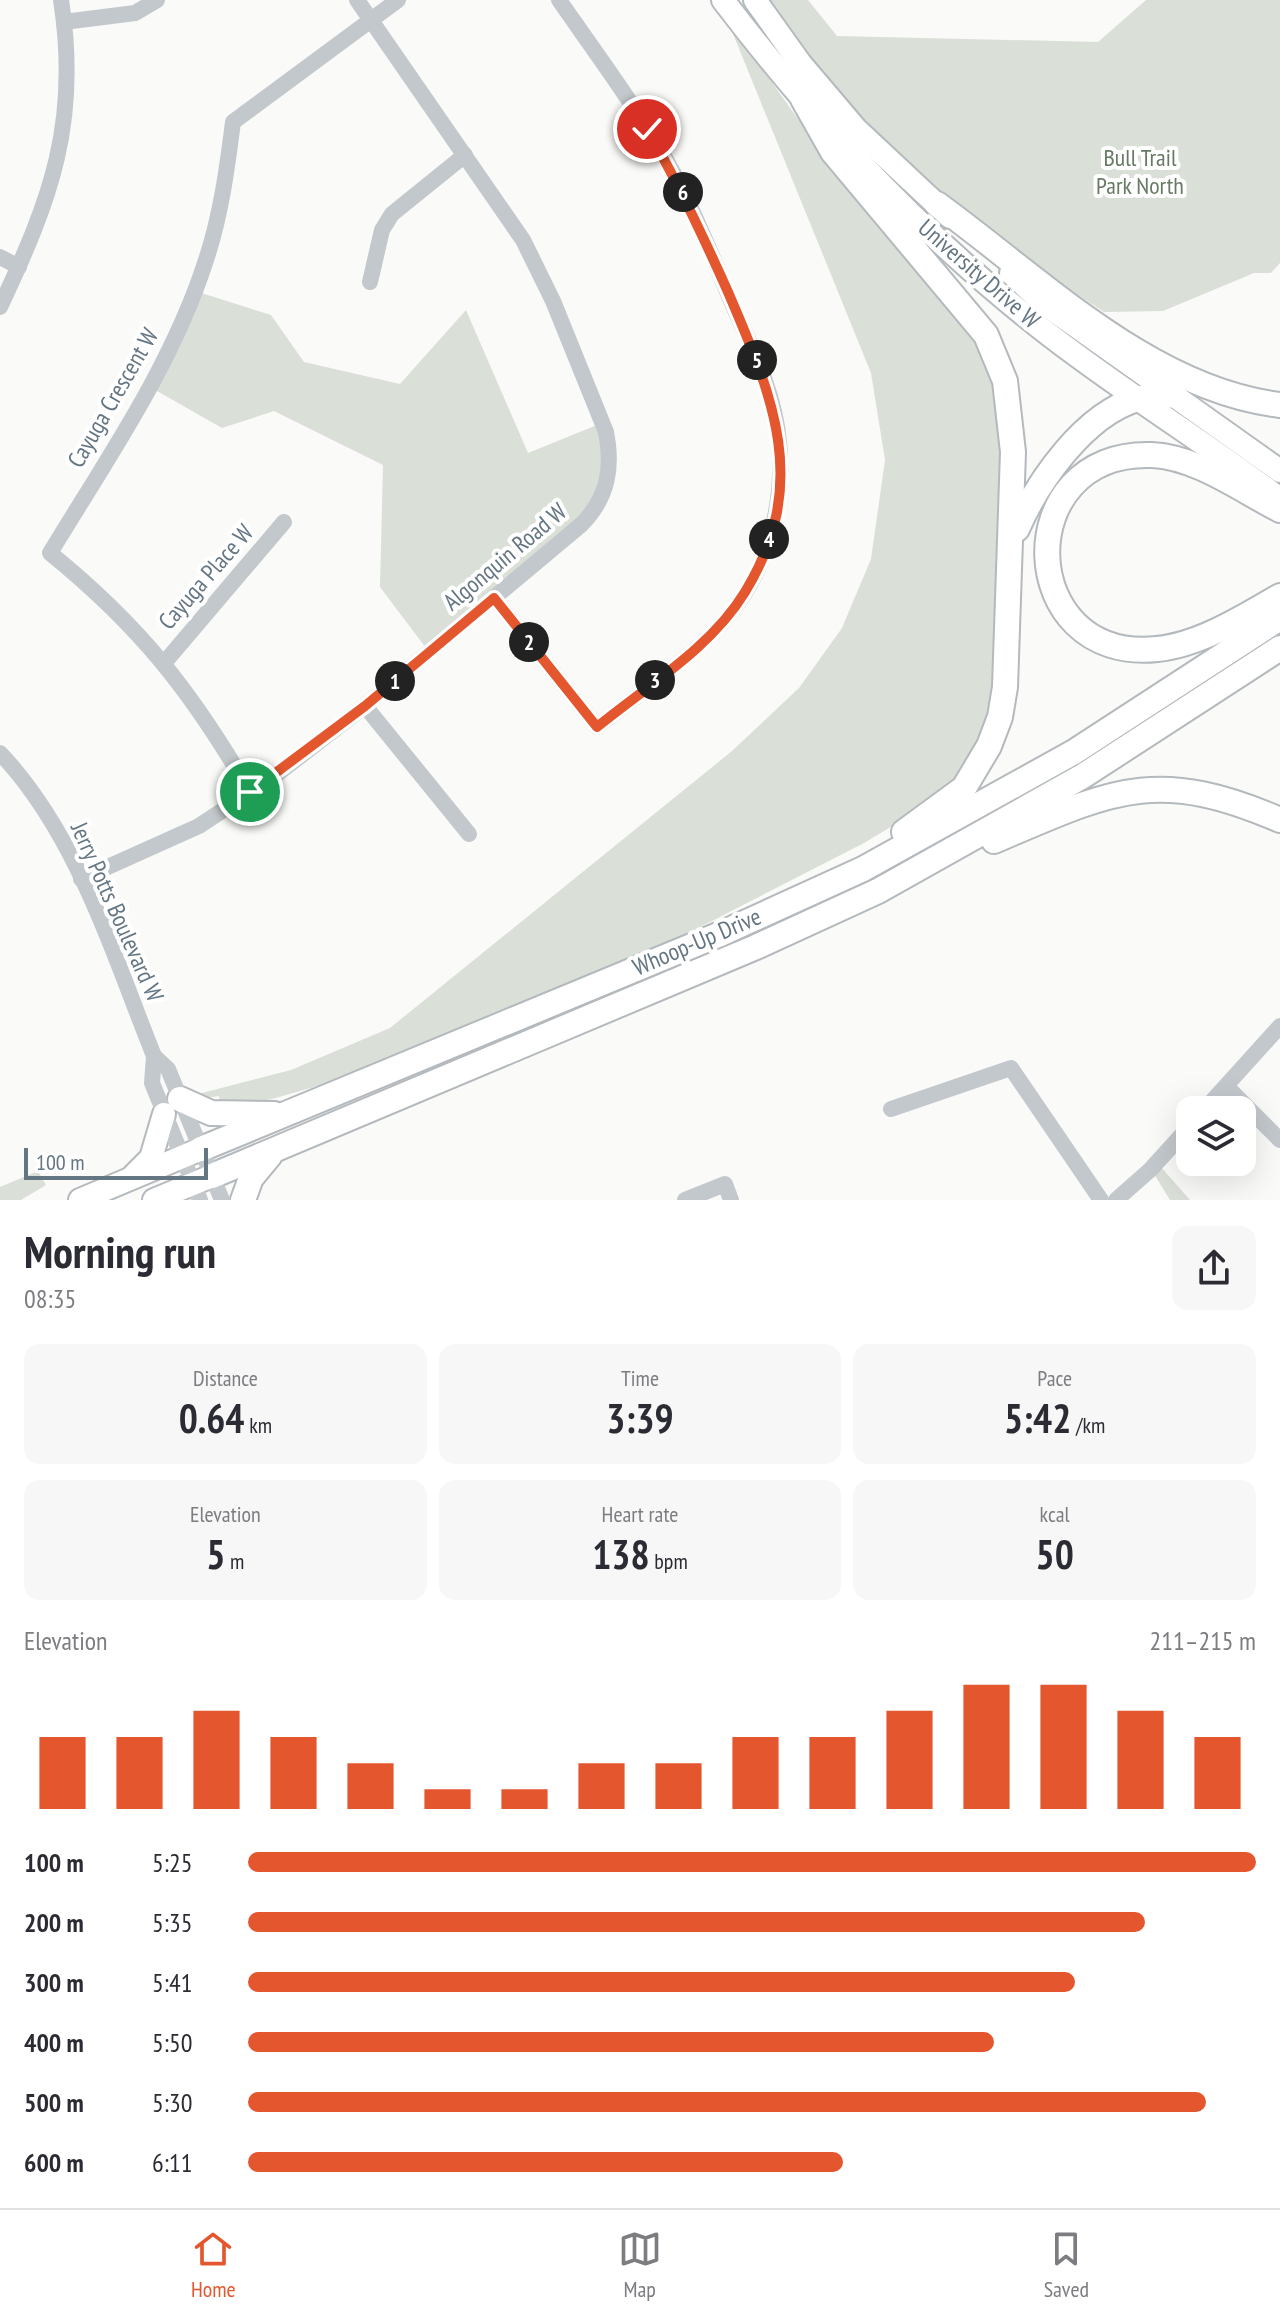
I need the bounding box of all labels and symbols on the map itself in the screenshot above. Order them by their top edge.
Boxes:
pin [613,95,681,163]
park label: Bull Trail Park North [1096,142,1184,201]
pin: 6 [663,172,703,212]
street label: University Drive W [912,212,1047,335]
street label: Cayuga Crescent W [60,322,165,473]
pin: 5 [737,340,777,380]
street label: Algonquin Road W [437,496,573,617]
street label: Cayuga Place W [151,518,260,636]
pin: 4 [749,519,789,559]
pin: 2 [509,622,549,662]
pin: 3 [635,660,675,700]
pin: 1 [375,661,415,701]
pin [216,758,284,826]
street label: Jerry Potts Boulevard W [64,816,171,1006]
street label: Whoop-Up Drive [628,901,766,982]
scale bar [24,1144,208,1180]

